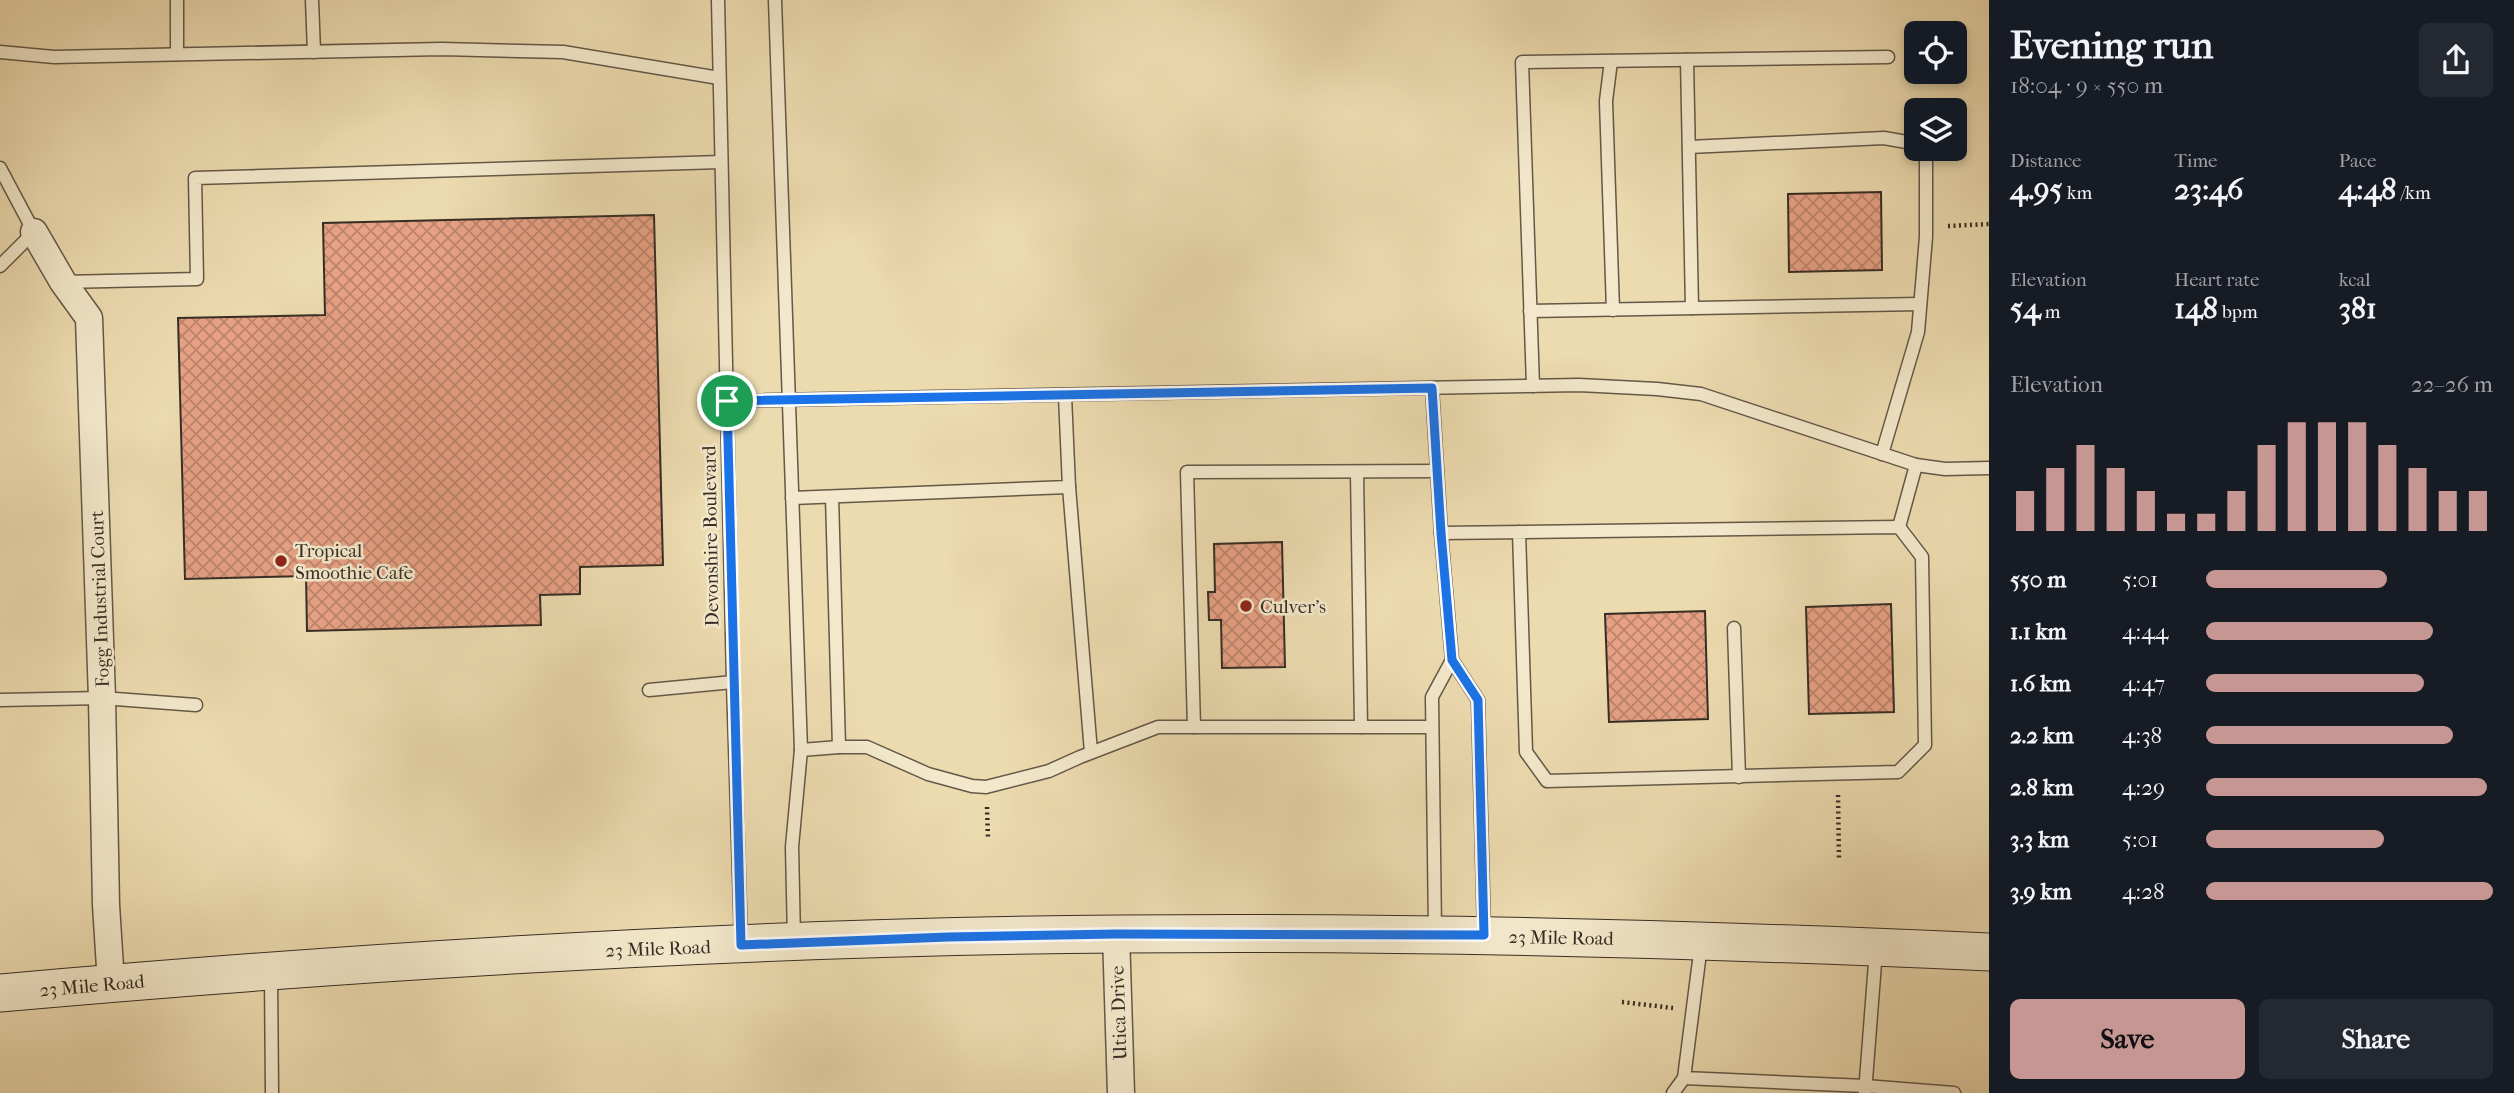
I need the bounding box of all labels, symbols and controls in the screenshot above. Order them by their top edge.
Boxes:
map controls [1904,21,1967,161]
button: locate [1904,21,1967,84]
text: Evening run [2010,23,2213,68]
button: share [2419,23,2493,97]
text: 18:04 · 9 × 550 m [2010,72,2163,99]
button: layers [1904,98,1967,161]
text: Distance [2010,150,2081,172]
text: Time [2174,150,2218,172]
text: Pace [2339,150,2377,172]
text: 4.95 [2010,172,2063,207]
text: 23:46 [2174,172,2243,207]
text: 4:48 [2339,172,2396,207]
text: km [2063,182,2092,204]
text: /km [2396,182,2431,204]
text: Elevation [2010,269,2087,291]
text: Heart rate [2174,269,2259,291]
text: kcal [2339,269,2371,291]
text: 54 [2010,291,2041,326]
text: 148 [2174,291,2218,326]
text: 381 [2339,291,2377,326]
text: m [2041,301,2061,323]
text: bpm [2218,301,2258,323]
pin [697,371,757,431]
text: Elevation [2010,371,2103,398]
text: 22–26 m [2411,371,2493,398]
icon: arrive [708,382,746,420]
street label: Devonshire Boulevard [698,445,724,627]
street label: Fogg Industrial Court [86,510,114,688]
place label: Tropical Smoothie Cafe [295,540,413,584]
marker: Tropical Smoothie Cafe [273,553,289,569]
text: 550 m [2010,566,2066,593]
text: 5:01 [2122,566,2158,593]
place label: Culver's [1260,596,1326,618]
marker: Culver's [1238,598,1254,614]
text: 1.1 km [2010,618,2067,645]
text: 4:44 [2122,618,2168,645]
text: 1.6 km [2010,670,2071,697]
text: 4:47 [2122,670,2165,697]
text: 2.2 km [2010,722,2074,749]
text: 4:38 [2122,722,2162,749]
text: 2.8 km [2010,774,2074,801]
text: 4:29 [2122,774,2165,801]
text: 3.3 km [2010,826,2069,853]
text: 5:01 [2122,826,2158,853]
text: 3.9 km [2010,878,2072,905]
text: 4:28 [2122,878,2165,905]
street label: 23 Mile Road [1508,926,1615,950]
street label: 23 Mile Road [605,936,712,962]
street label: Utica Drive [1106,965,1132,1061]
street label: 23 Mile Road [39,970,146,1002]
button: Save [2010,999,2245,1079]
button: Share [2259,999,2493,1079]

